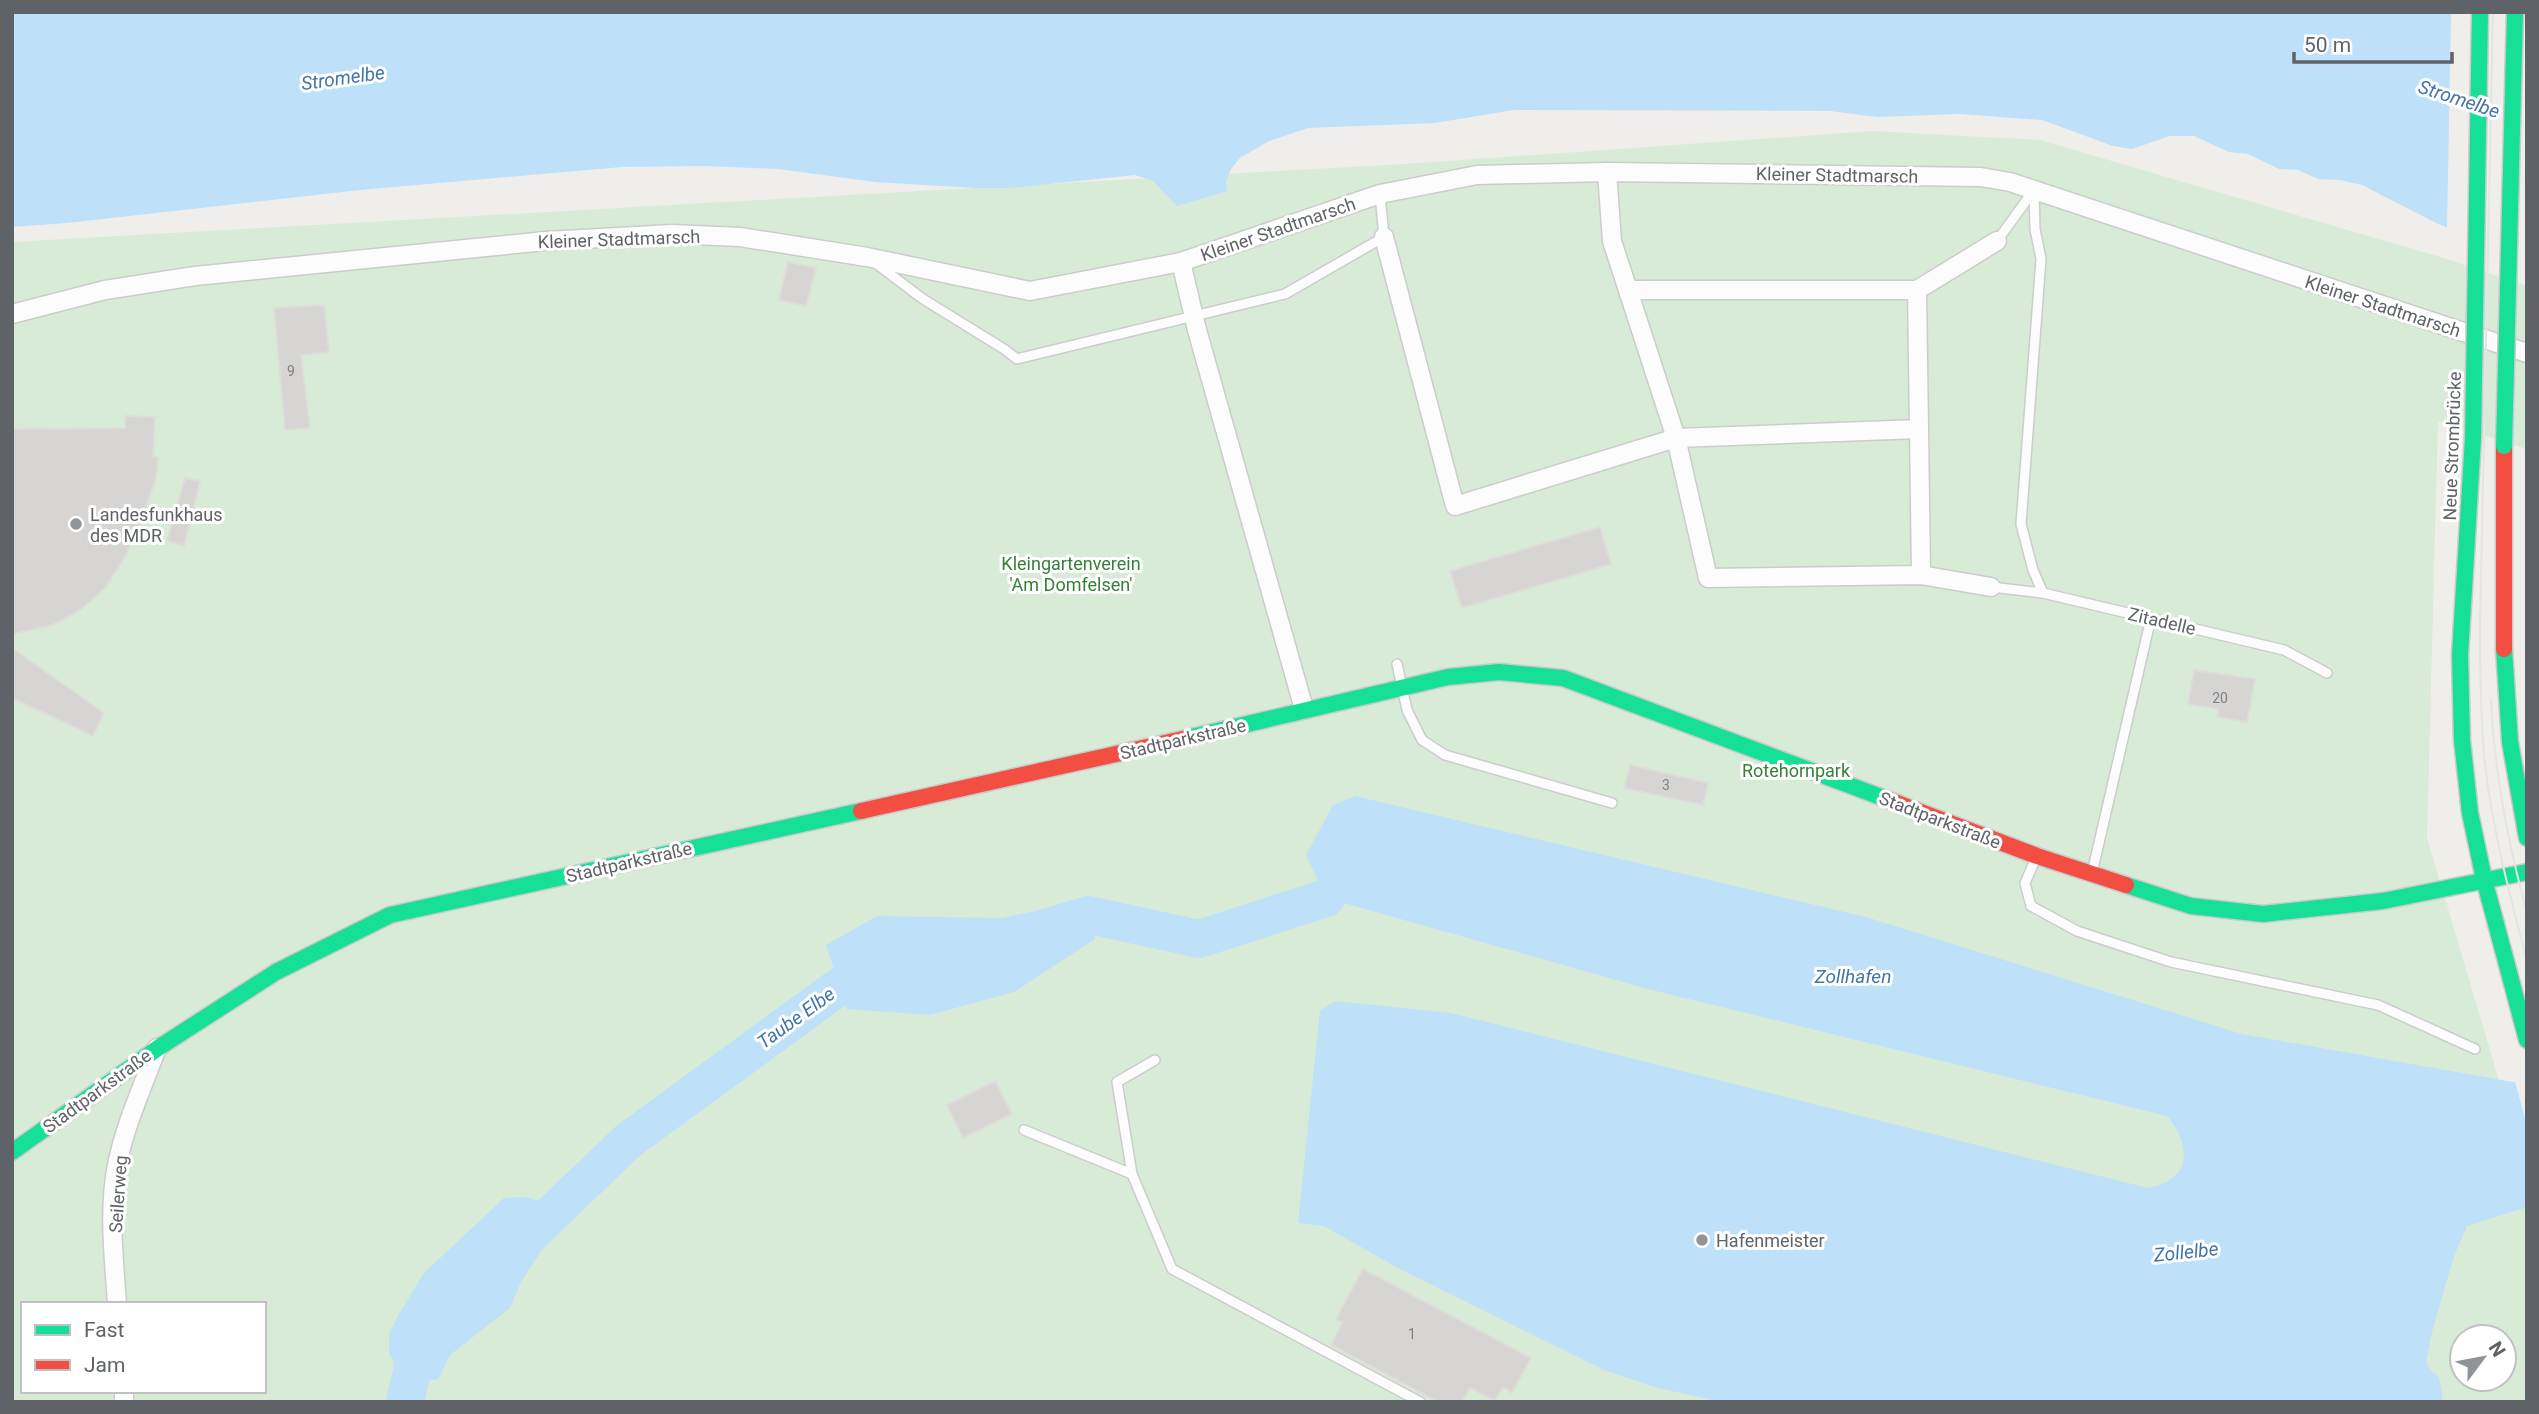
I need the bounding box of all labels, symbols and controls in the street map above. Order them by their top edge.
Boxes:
scale bar [2294,21,2452,65]
text: 50 m [2304,33,2351,57]
water label: Stromelbe [300,61,386,95]
water label: Stromelbe [2415,75,2503,123]
street label: Kleiner Stadtmarsch [1756,163,1918,187]
street label: Kleiner Stadtmarsch [1198,193,1358,265]
street label: Kleiner Stadtmarsch [538,226,700,252]
street label: Kleiner Stadtmarsch [2303,271,2463,341]
house number: 9 [287,363,295,379]
street label: Neue Strombrücke [2439,371,2465,521]
place label: Landesfunkhaus des MDR [90,504,223,546]
marker: Landesfunkhaus des MDR [68,516,84,532]
park label: Kleingartenverein 'Am Domfelsen' [1001,553,1141,595]
street label: Zitadelle [2126,603,2198,639]
house number: 20 [2212,690,2228,706]
street label: Stadtparkstraße [1118,714,1248,764]
park label: Rotehornpark [1742,760,1851,781]
house number: 3 [1662,777,1670,793]
street label: Stadtparkstraße [1876,787,2004,853]
street label: Stadtparkstraße [564,837,694,887]
water label: Zollhafen [1814,965,1891,988]
water label: Taube Elbe [753,982,839,1054]
street label: Stadtparkstraße [39,1045,155,1137]
street label: Seilerweg [105,1154,131,1234]
place label: Hafenmeister [1716,1230,1825,1251]
marker: Hafenmeister [1694,1232,1710,1248]
water label: Zollelbe [2152,1237,2220,1267]
legend [21,1302,266,1393]
text: Fast [84,1318,125,1342]
north arrow [2448,1323,2518,1393]
house number: 1 [1408,1326,1416,1342]
text: N [2484,1337,2510,1361]
text: Jam [84,1353,125,1377]

